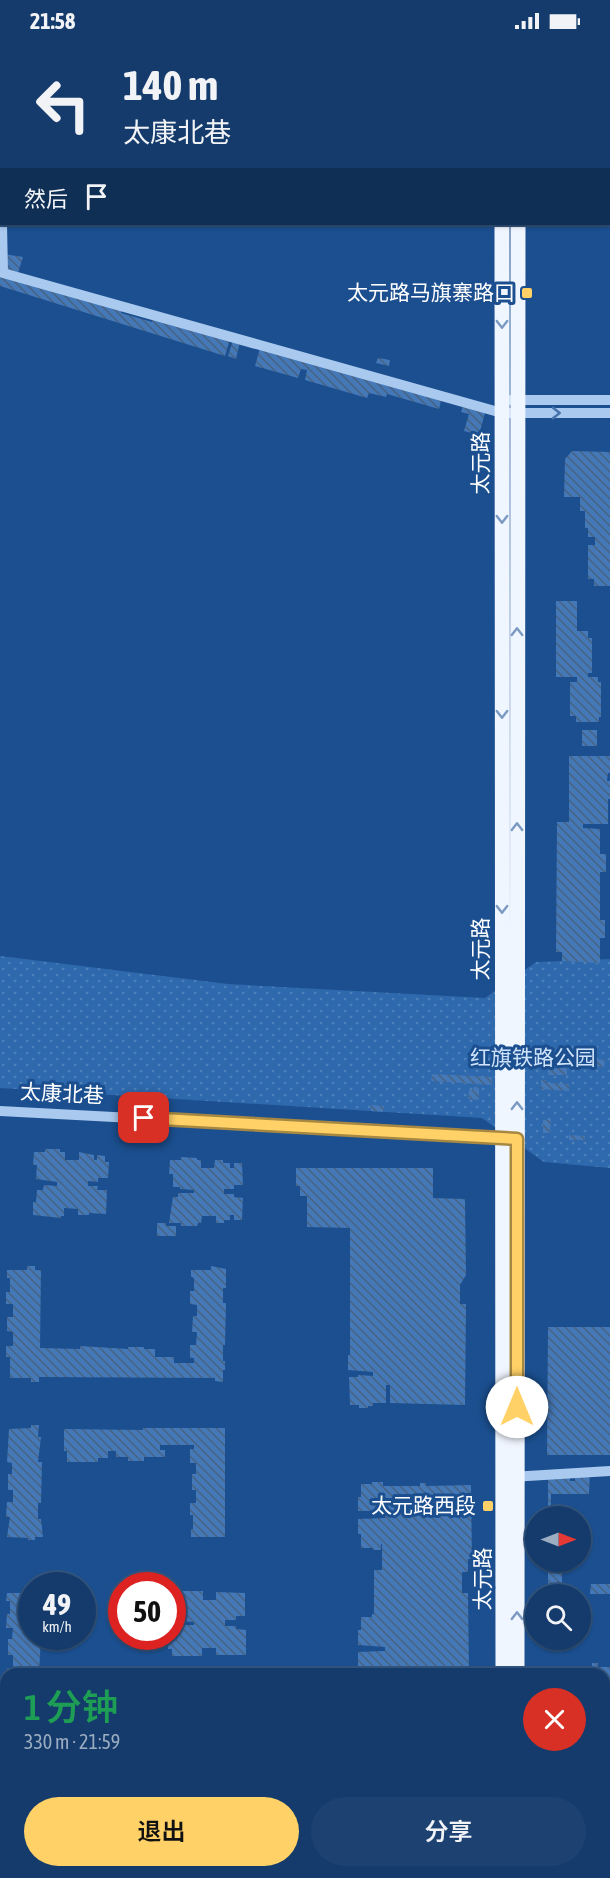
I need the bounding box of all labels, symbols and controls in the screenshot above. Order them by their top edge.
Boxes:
text: 21:58 [30,8,75,34]
text: 140 m [123,61,218,109]
icon: left [24,66,102,144]
text: 太康北巷 [123,117,231,148]
icon: arrive [80,180,113,213]
text: 然后 [24,186,68,212]
place label: 太元路马旗寨路口 [347,280,515,304]
marker: 太元路马旗寨路口 [520,286,534,300]
one-way arrow [496,319,508,328]
one-way arrow [551,407,560,419]
street label: 太元路 [468,432,492,495]
one-way arrow [496,514,508,523]
one-way arrow [511,627,523,636]
one-way arrow [496,709,508,718]
one-way arrow [511,822,523,831]
one-way arrow [496,904,508,913]
street label: 太元路 [468,918,492,981]
park label: 红旗铁路公园 [470,1045,596,1069]
street label: 太康北巷 [19,1079,105,1107]
pin [118,1092,169,1143]
icon: arrive [127,1101,160,1134]
one-way arrow [511,1101,523,1110]
position arrow [485,1375,549,1439]
place label: 太元路西段 [371,1493,476,1517]
marker: 太元路西段 [481,1499,495,1513]
north arrow [525,1506,591,1572]
map controls [525,1506,591,1650]
street label: 太元路 [470,1548,494,1611]
speed limit sign: 50 [108,1572,186,1650]
button: search [525,1584,591,1650]
text: 49 [43,1587,71,1621]
one-way arrow [511,1611,523,1620]
text: km/h [42,1618,72,1635]
text: 1 分钟 [24,1686,118,1728]
button: close [523,1688,586,1751]
text: 330 m · 21:59 [24,1730,120,1753]
button: 退出 [24,1797,299,1866]
button: 分享 [311,1797,586,1866]

